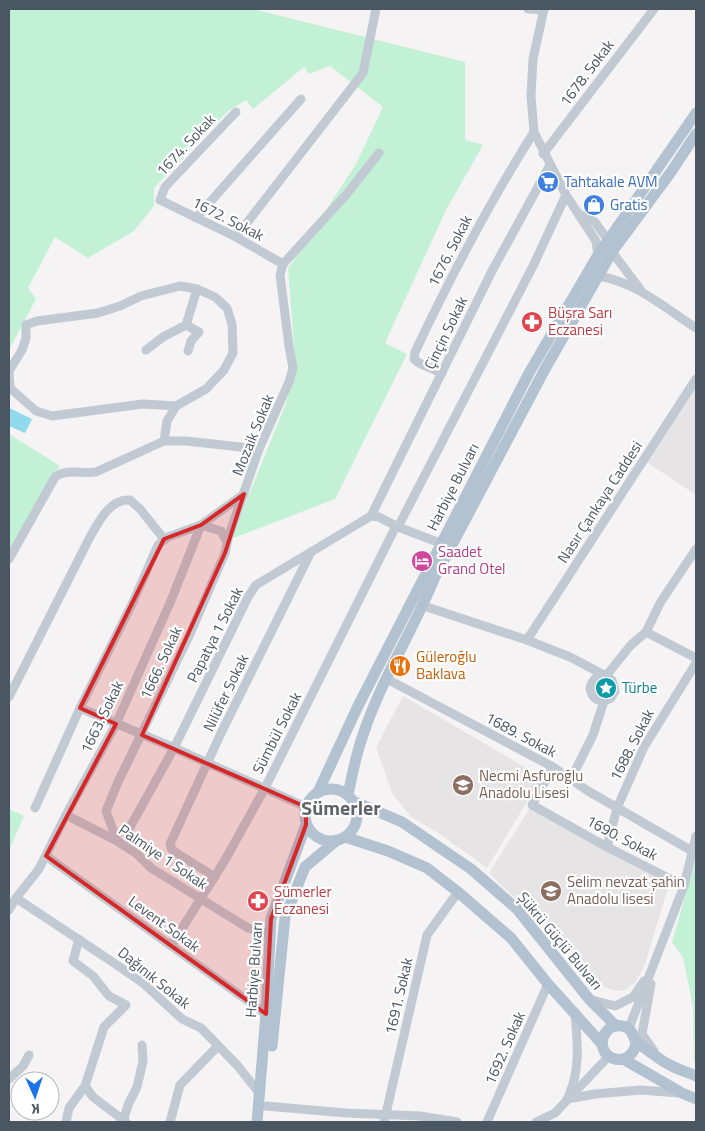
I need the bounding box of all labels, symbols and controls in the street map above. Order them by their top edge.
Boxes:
street label: 1678. Sokak [554,35,619,111]
street label: 1674. Sokak [151,108,221,181]
supermarket icon: Tahtakale AVM [536,170,560,194]
place label: Tahtakale AVM [564,170,658,193]
street label: 1672. Sokak [188,191,268,247]
shop icon: Gratis [582,193,606,217]
place label: Gratis [610,193,647,216]
street label: 1676. Sokak [422,211,478,291]
street label: Çinçin Sokak [418,292,473,373]
place label: Büşra Sarı Eczanesi [548,301,612,341]
pharmacy icon: Büşra Sarı Eczanesi [520,310,544,334]
street label: Mozaik Sokak [226,390,279,479]
street label: Nasır Çankaya Caddesi [551,436,648,568]
street label: Harbiye Bulvarı [421,439,485,535]
place label: Saadet Grand Otel [438,540,505,580]
hotel icon: Saadet Grand Otel [410,549,434,573]
street label: Papatya 1 Sokak [181,583,249,687]
street label: 1666. Sokak [134,623,187,703]
place label: Güleroğlu Baklava [416,645,476,685]
street label: Nilüfer Sokak [197,650,254,735]
restaurant icon: Güleroğlu Baklava [388,654,412,678]
place icon: Türbe [594,676,618,700]
place label: Türbe [622,676,657,699]
street label: 1663. Sokak [74,677,129,757]
street label: Sümbül Sokak [246,688,307,778]
street label: 1688. Sokak [604,705,660,785]
street label: 1689. Sokak [481,706,561,763]
place label: Necmi Asfuroğlu Anadolu Lisesi [479,764,583,804]
school or university icon: Necmi Asfuroğlu Anadolu Lisesi [451,773,475,797]
district label: Sümerler [301,792,381,823]
street label: 1690. Sokak [582,809,662,866]
street label: Palmiye 1 Sokak [114,818,212,895]
place label: Selim nevzat şahin Anadolu lisesi [567,870,685,910]
school or university icon: Selim nevzat şahin Anadolu lisesi [539,879,563,903]
place label: Sümerler Eczanesi [274,880,332,920]
street label: Şükrü Güçlü Bulvarı [512,887,608,995]
pharmacy icon: Sümerler Eczanesi [246,889,270,913]
street label: Levent Sokak [124,890,205,957]
street label: Harbiye Bulvarı [239,921,268,1019]
street label: Dağınık Sokak [113,941,196,1014]
street label: 1691. Sokak [379,955,418,1036]
street label: 1692. Sokak [478,1007,531,1088]
north arrow [10,1071,60,1121]
text: K [30,1099,40,1120]

